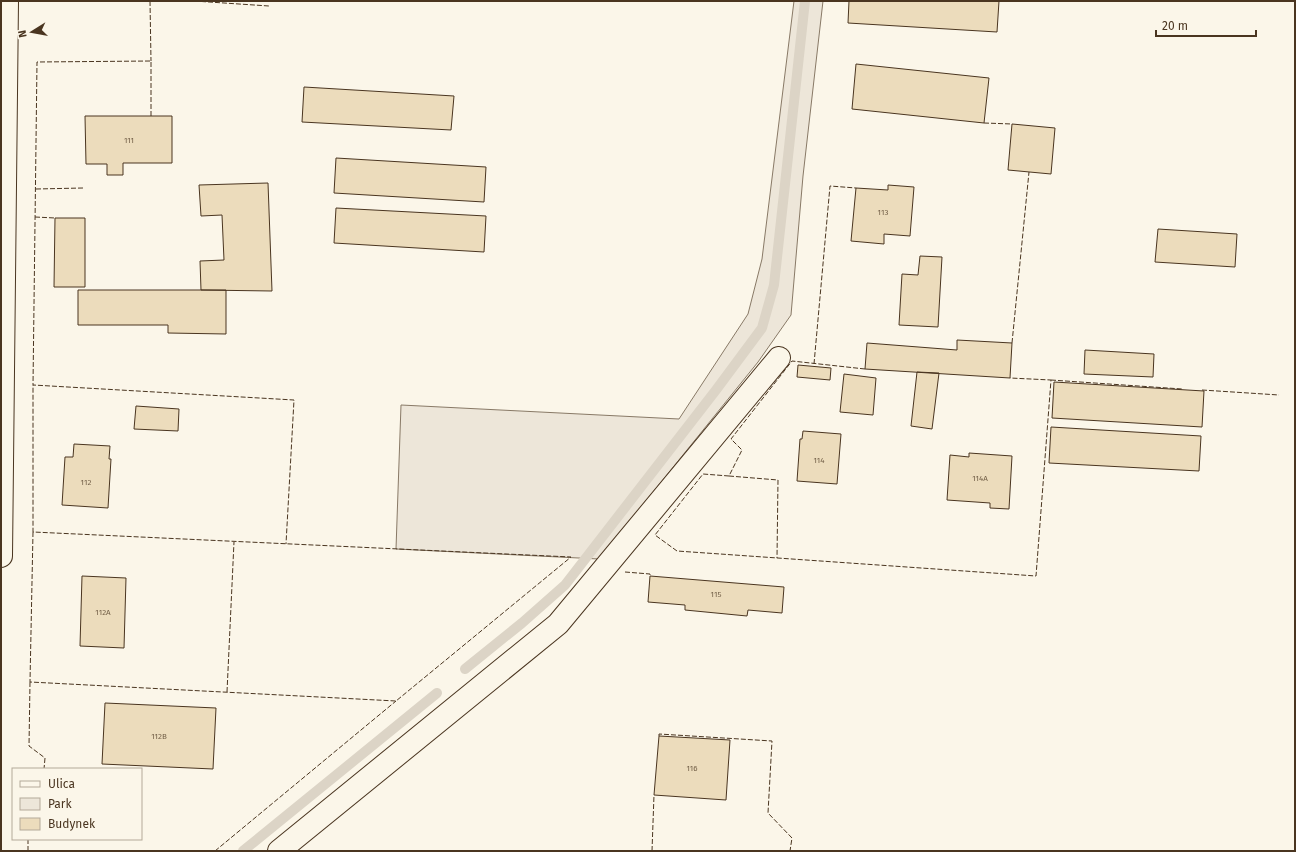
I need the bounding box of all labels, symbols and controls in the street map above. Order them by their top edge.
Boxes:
north arrow [12,12,52,52]
scale bar [1156,12,1256,38]
text: 20 m [1162,19,1188,33]
text: N [16,29,30,39]
house number: 111 [124,136,134,145]
house number: 113 [878,208,888,217]
house number: 114 [813,456,825,465]
house number: 114A [972,474,988,483]
house number: 112 [81,478,91,487]
house number: 115 [711,590,721,599]
house number: 112A [95,608,111,617]
house number: 112B [151,732,167,741]
house number: 116 [686,764,698,773]
legend [12,768,142,840]
text: Ulica [48,777,75,791]
text: Park [48,797,72,811]
text: Budynek [48,817,96,831]

